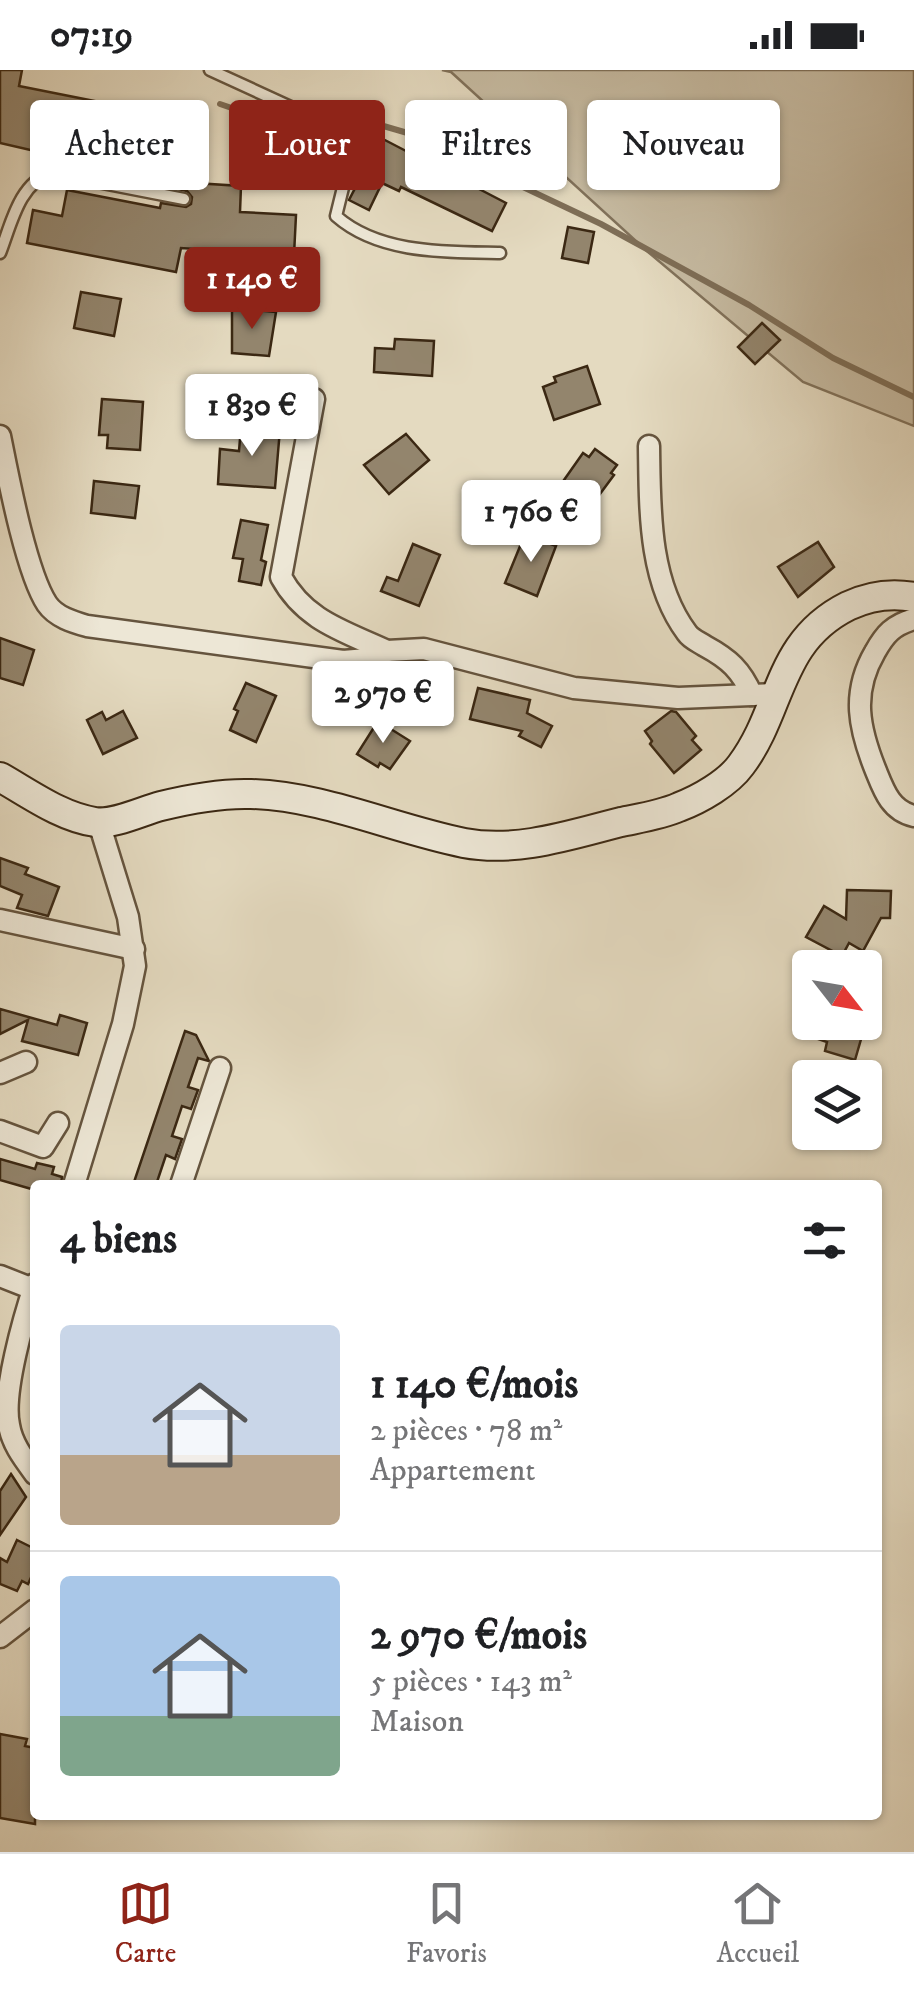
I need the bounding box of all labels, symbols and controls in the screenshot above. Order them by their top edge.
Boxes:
text: 07:19 [50,11,133,59]
chip: Acheter [30,100,209,190]
chip: Louer [229,100,385,190]
chip: Filtres [405,100,567,190]
chip: Nouveau [587,100,780,190]
pin: 1 140 € [160,247,344,332]
text: 1 140 € [206,259,298,299]
pin: 1 830 € [160,374,344,459]
text: 1 830 € [207,386,297,426]
pin: 1 760 € [439,480,623,565]
text: 1 760 € [484,492,578,532]
pin: 2 970 € [291,661,475,746]
text: 2 970 € [334,673,432,713]
north arrow [792,950,882,1040]
map controls [792,950,882,1150]
button: layers [792,1060,882,1150]
icon: filters [797,1213,852,1268]
text: 4 biens [60,1214,177,1266]
text: 1 140 €/mois [370,1359,578,1411]
icon: home [140,1365,260,1485]
text: 2 pièces · 78 m² [370,1411,562,1451]
text: Appartement [370,1451,535,1491]
text: 2 970 €/mois [370,1610,587,1662]
icon: home [140,1616,260,1736]
text: 5 pièces · 143 m² [370,1662,572,1702]
text: Maison [370,1702,464,1742]
tab: Carte [115,1876,176,1971]
tab: Favoris [406,1876,487,1971]
tab: Accueil [716,1876,799,1971]

